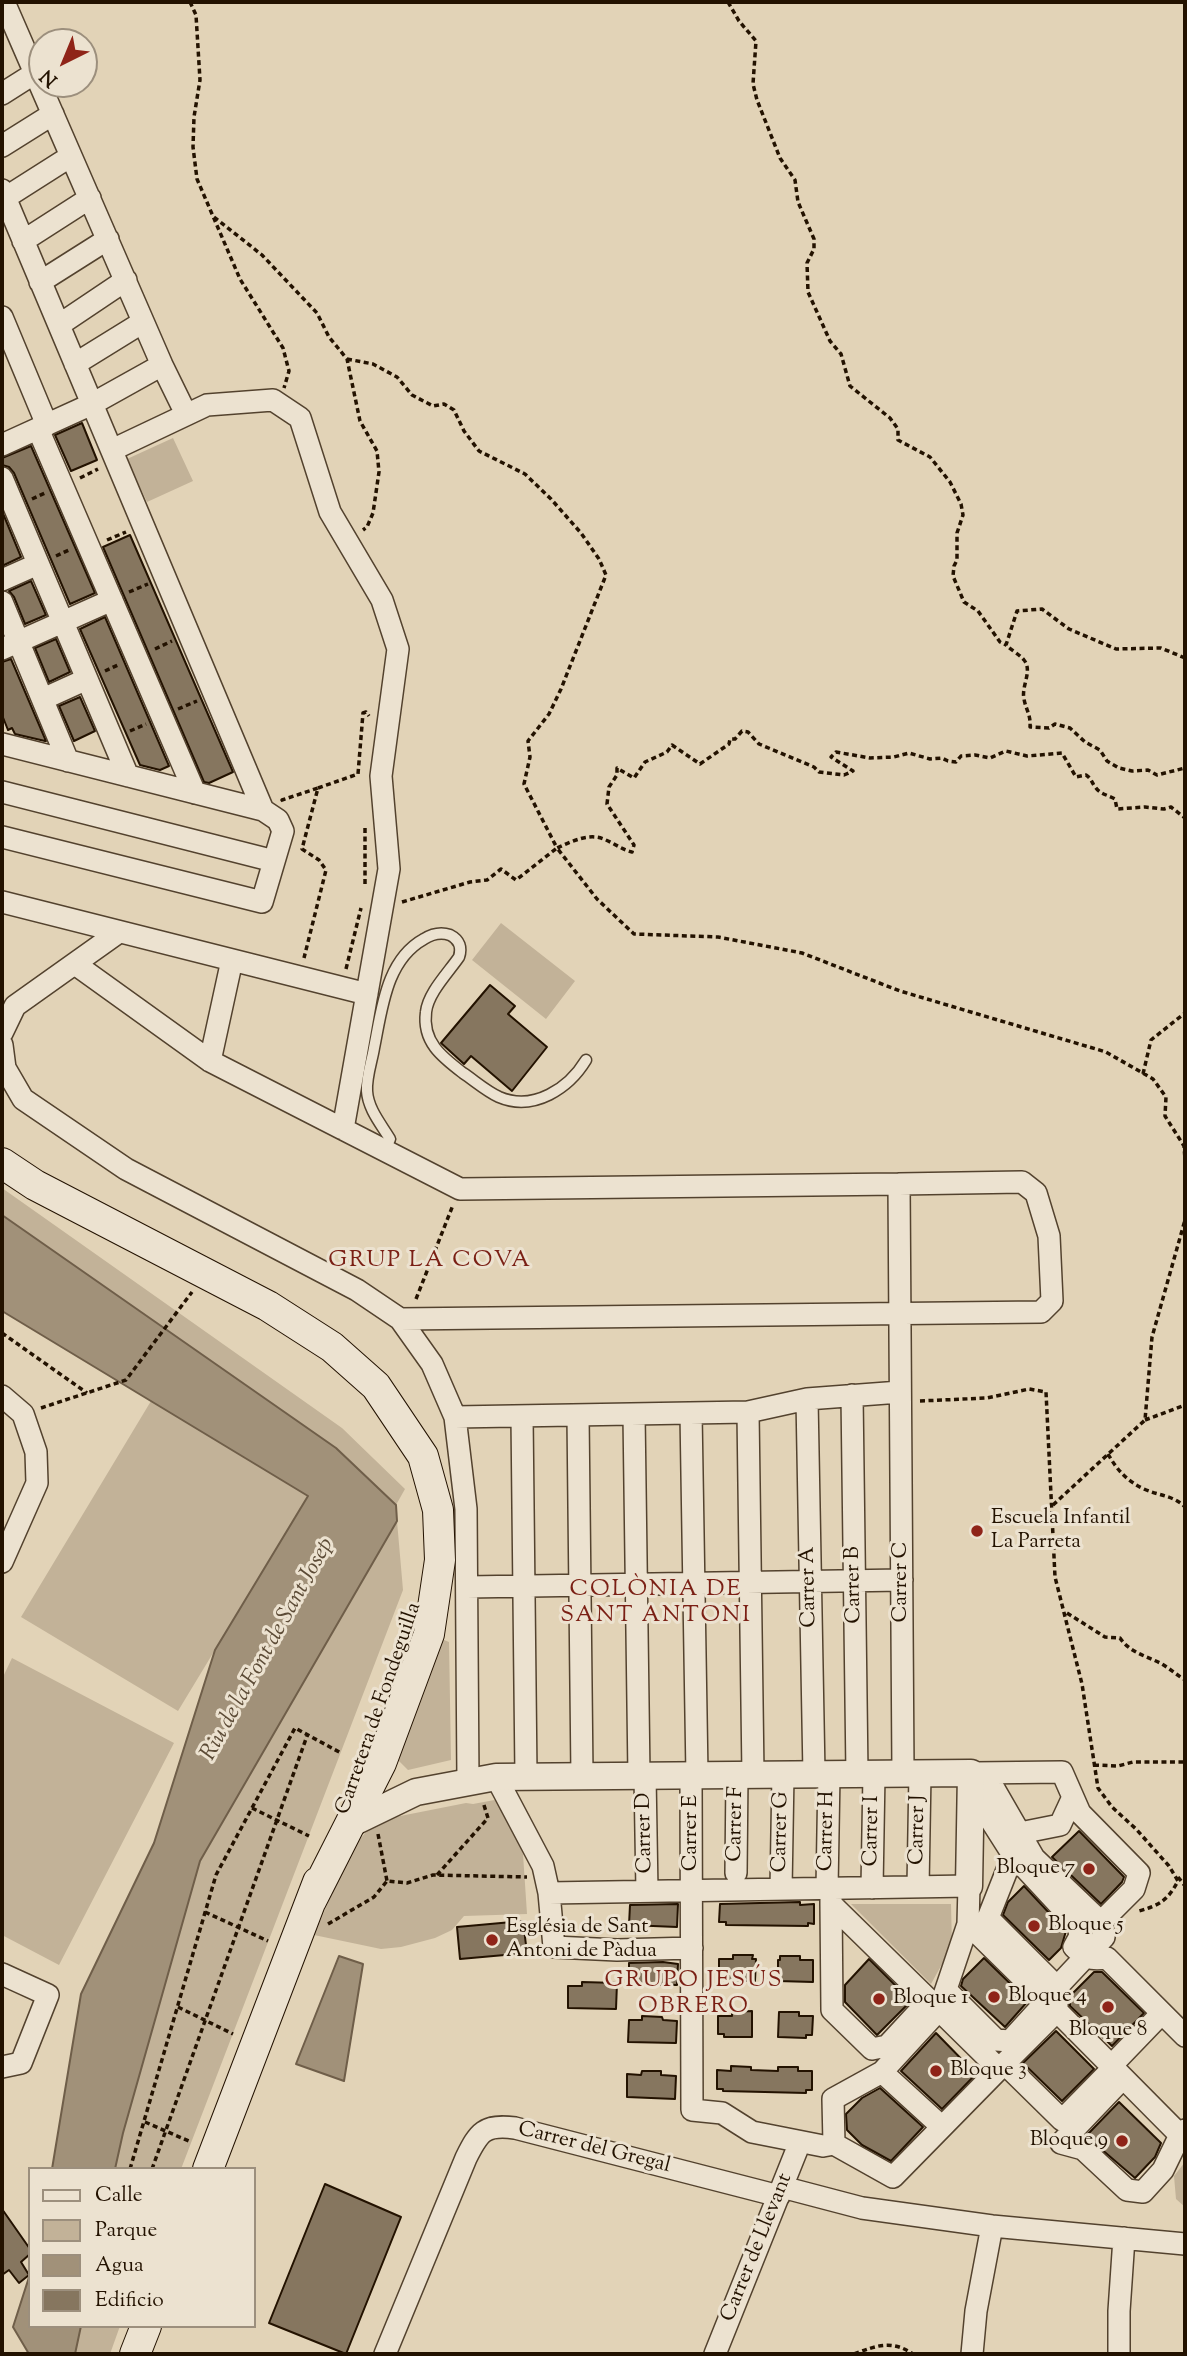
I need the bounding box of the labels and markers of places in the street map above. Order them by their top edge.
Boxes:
place label: Escuela Infantil La Parreta [991,1506,1131,1556]
marker: Escuela Infantil La Parreta [969,1523,985,1539]
place label: Bloque 7 [996,1856,1075,1882]
marker: Bloque 7 [1081,1861,1097,1877]
place label: Bloque 5 [1048,1913,1123,1939]
place label: Església de Sant Antoni de Pàdua [506,1915,657,1965]
marker: Bloque 5 [1026,1918,1042,1934]
marker: Església de Sant Antoni de Pàdua [484,1932,500,1948]
place label: Bloque 4 [1008,1984,1087,2010]
place label: Bloque 1 [893,1986,968,2012]
marker: Bloque 4 [986,1989,1002,2005]
marker: Bloque 1 [871,1991,887,2007]
marker: Bloque 8 [1100,1999,1116,2015]
place label: Bloque 8 [1069,2018,1147,2044]
place label: Bloque 3 [950,2058,1027,2084]
marker: Bloque 3 [928,2063,944,2079]
place label: Bloque 9 [1030,2128,1108,2154]
marker: Bloque 9 [1114,2133,1130,2149]

